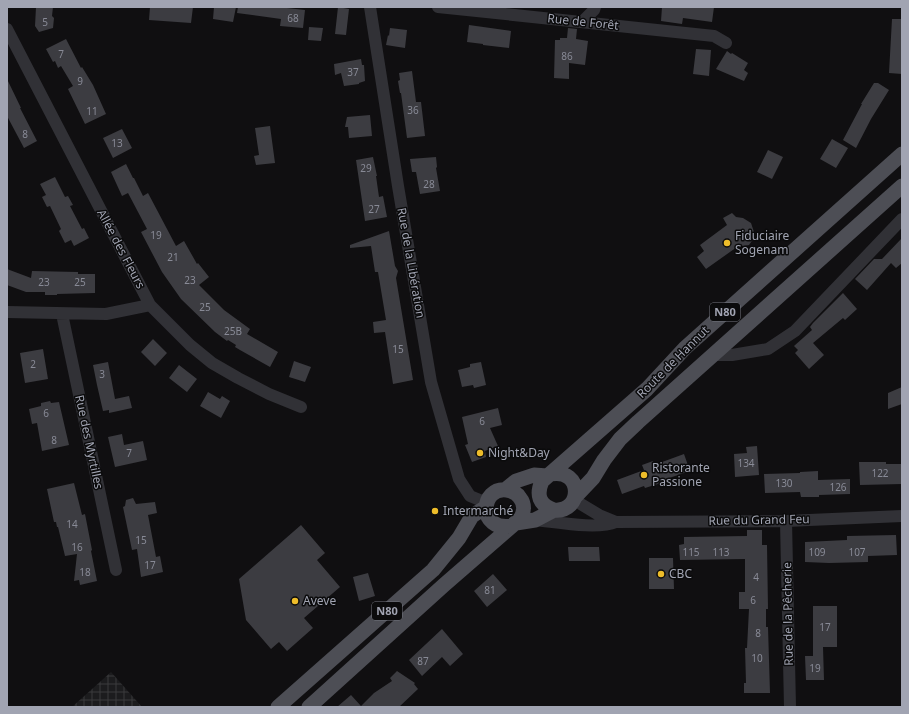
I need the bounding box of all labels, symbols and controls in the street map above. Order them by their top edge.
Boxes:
street label: Rue de Forêt [547,9,620,34]
house number: 68 [287,11,299,25]
house number: 5 [42,15,48,29]
house number: 7 [58,47,64,61]
house number: 86 [561,49,573,63]
house number: 37 [347,65,359,79]
house number: 9 [77,74,83,88]
house number: 36 [407,103,419,117]
house number: 11 [86,104,98,118]
house number: 8 [22,127,28,141]
house number: 13 [111,136,123,150]
house number: 29 [360,161,372,175]
house number: 28 [423,177,435,191]
house number: 27 [368,202,380,216]
street label: Allée des Fleurs [93,206,150,292]
street label: Rue de la Libération [393,206,430,320]
place label: Fiduciaire Sogenam [735,227,790,258]
house number: 19 [150,228,162,242]
marker: Fiduciaire Sogenam [722,238,732,248]
house number: 21 [167,250,179,264]
house number: 23 [184,273,196,287]
house number: 23 [38,275,50,289]
house number: 25 [74,275,86,289]
house number: 25 [199,300,211,314]
road number: N80 [710,303,740,321]
street label: Route de Hannut [633,321,713,402]
house number: 25B [224,324,242,338]
house number: 15 [392,342,404,356]
house number: 2 [30,357,36,371]
house number: 3 [99,367,105,381]
street label: Rue des Myrtilles [71,393,108,491]
house number: 6 [43,406,49,420]
house number: 6 [479,414,485,428]
house number: 8 [51,433,57,447]
place label: Night&Day [488,444,551,461]
house number: 7 [126,446,132,460]
marker: Night&Day [475,448,485,458]
house number: 134 [737,456,755,470]
place label: Ristorante Passione [652,459,710,490]
house number: 122 [871,466,889,480]
marker: Ristorante Passione [639,470,649,480]
house number: 130 [775,476,793,490]
house number: 126 [829,480,847,494]
place label: Intermarché [443,502,513,519]
marker: Intermarché [430,506,440,516]
street label: Rue du Grand Feu [708,510,810,529]
house number: 14 [66,517,78,531]
house number: 15 [135,533,147,547]
house number: 16 [71,540,83,554]
house number: 115 [682,545,700,559]
house number: 113 [712,545,730,559]
house number: 109 [808,545,826,559]
house number: 107 [848,545,866,559]
house number: 17 [144,558,156,572]
street label: Rue de la Pêcherie [778,562,797,666]
house number: 18 [79,565,91,579]
place label: CBC [669,565,692,582]
marker: CBC [656,569,666,579]
house number: 4 [753,570,759,584]
house number: 81 [484,583,496,597]
place label: Aveve [303,592,336,609]
house number: 6 [750,593,756,607]
marker: Aveve [290,596,300,606]
road number: N80 [372,602,402,620]
house number: 17 [819,620,831,634]
house number: 8 [755,626,761,640]
house number: 10 [751,651,763,665]
house number: 87 [417,654,429,668]
house number: 19 [809,661,821,675]

